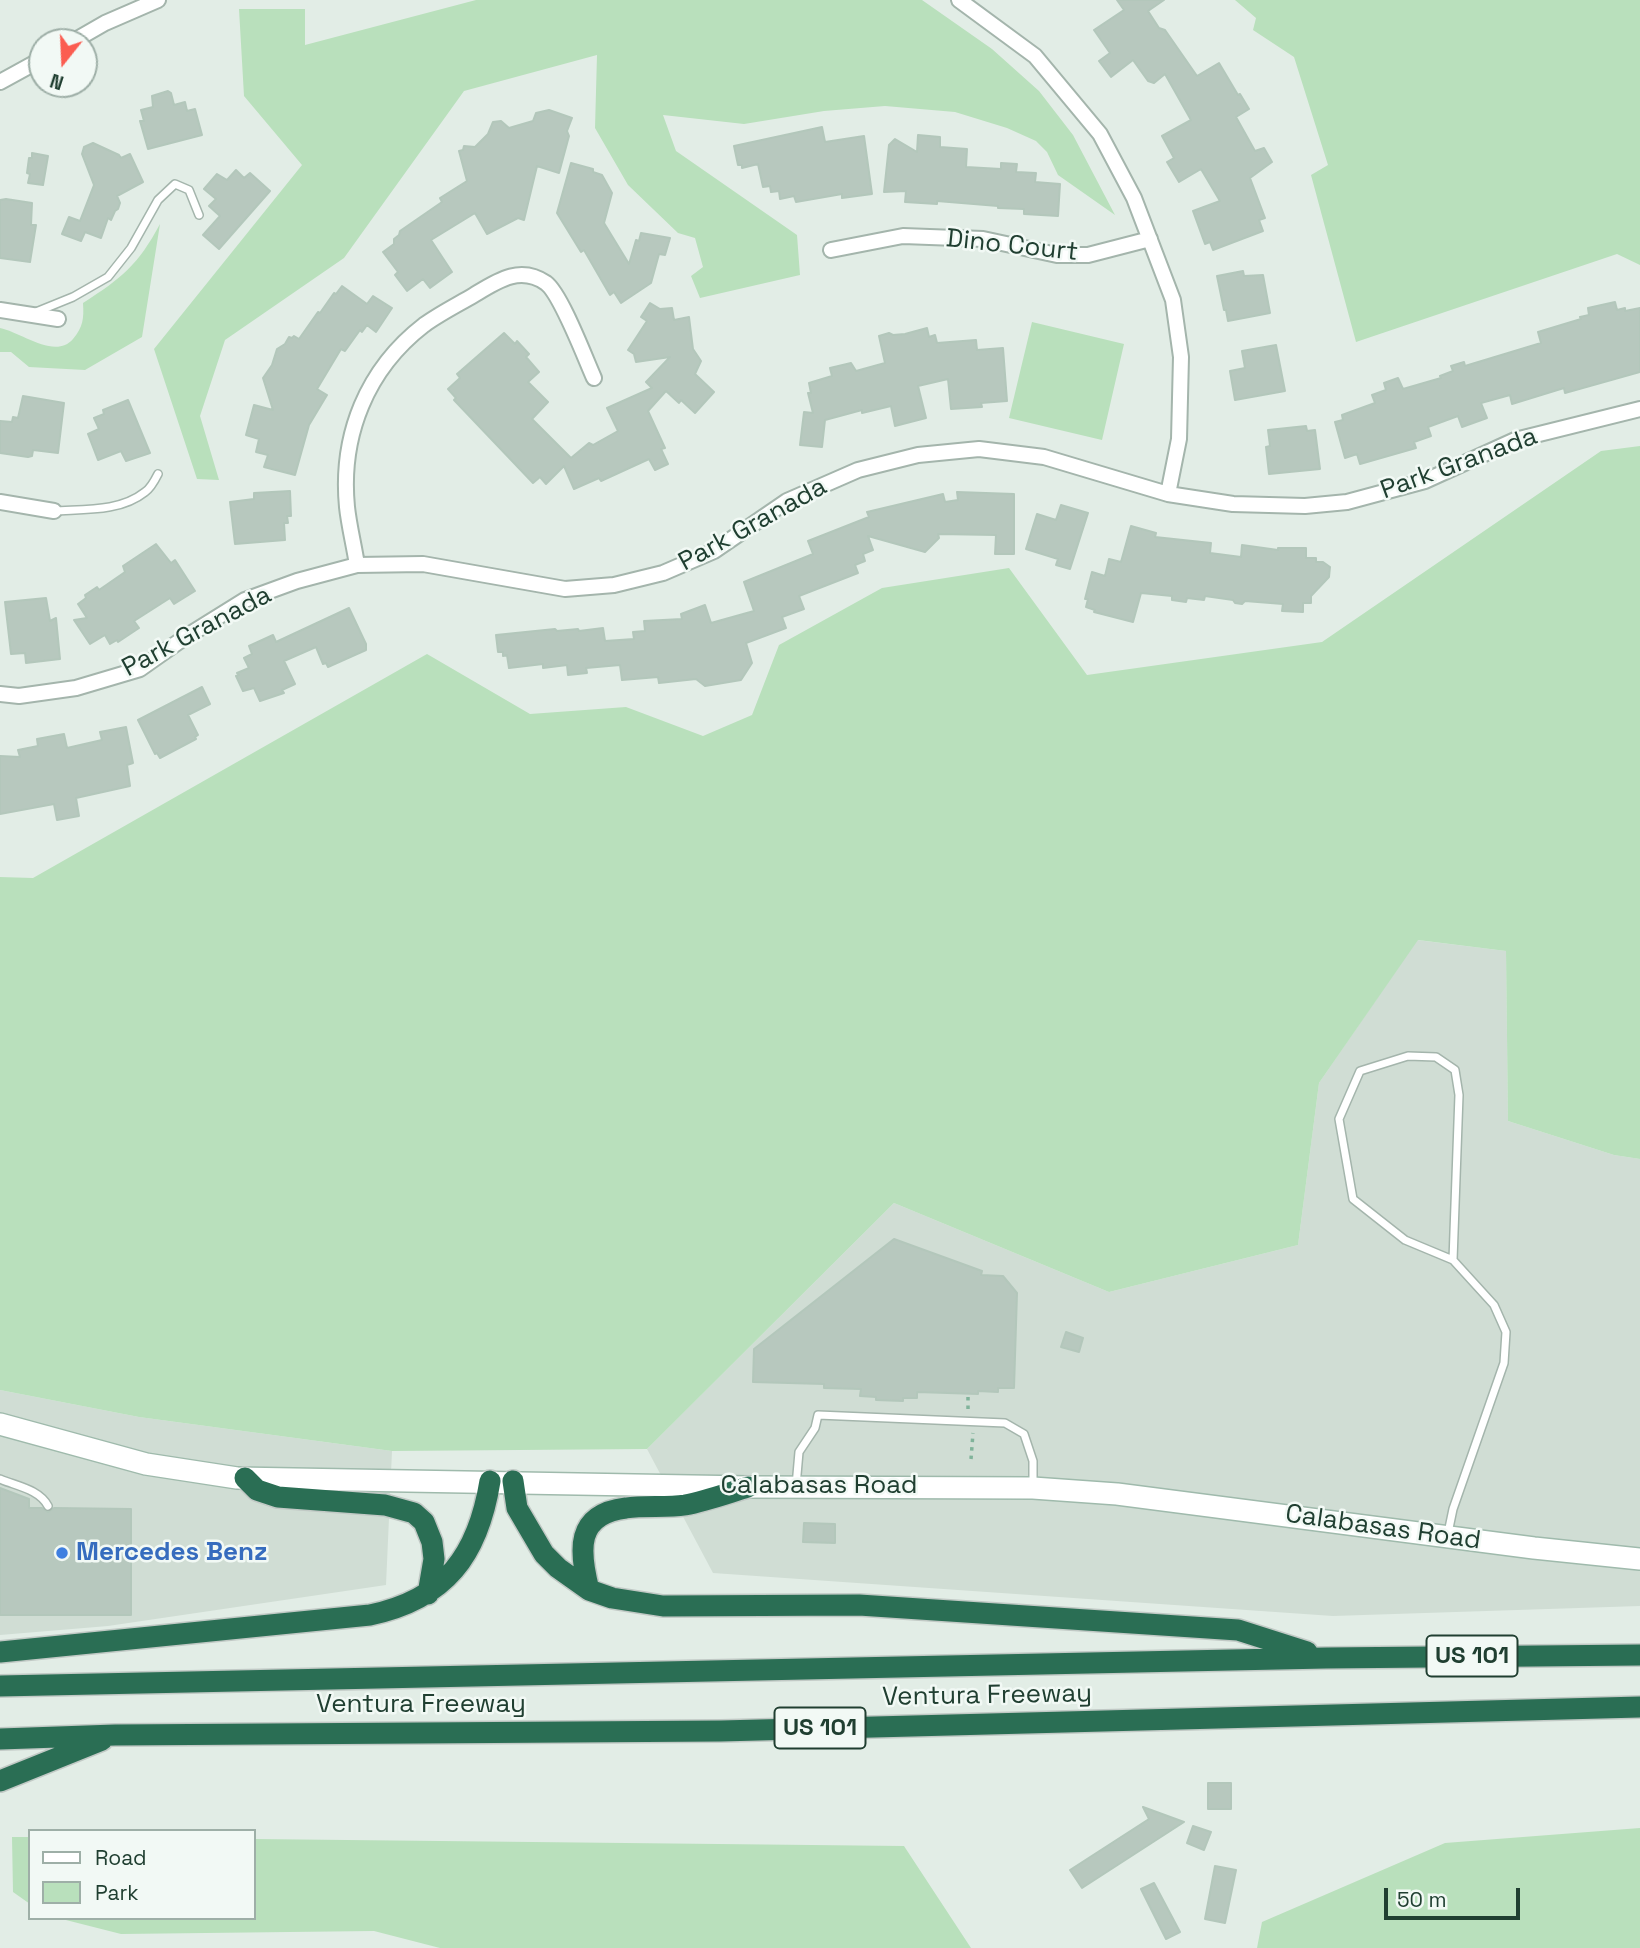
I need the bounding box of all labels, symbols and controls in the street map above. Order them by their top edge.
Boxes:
north arrow [28,28,98,98]
text: N [47,68,67,95]
street label: Dino Court [944,224,1080,268]
street label: Park Granada [1376,421,1542,507]
street label: Park Granada [674,471,832,579]
street label: Park Granada [117,580,277,684]
street label: Calabasas Road [720,1470,918,1502]
street label: Calabasas Road [1283,1499,1483,1557]
place label: Mercedes Benz [76,1537,268,1569]
marker: Mercedes Benz [54,1545,70,1561]
road number: US 101 [1426,1636,1518,1676]
street label: Ventura Freeway [882,1679,1092,1713]
street label: Ventura Freeway [316,1689,526,1721]
road number: US 101 [774,1708,866,1748]
legend [28,1829,256,1920]
text: Road [95,1844,147,1871]
scale bar [1388,1874,1524,1918]
text: Park [95,1879,139,1906]
text: 50 m [1397,1886,1447,1913]

